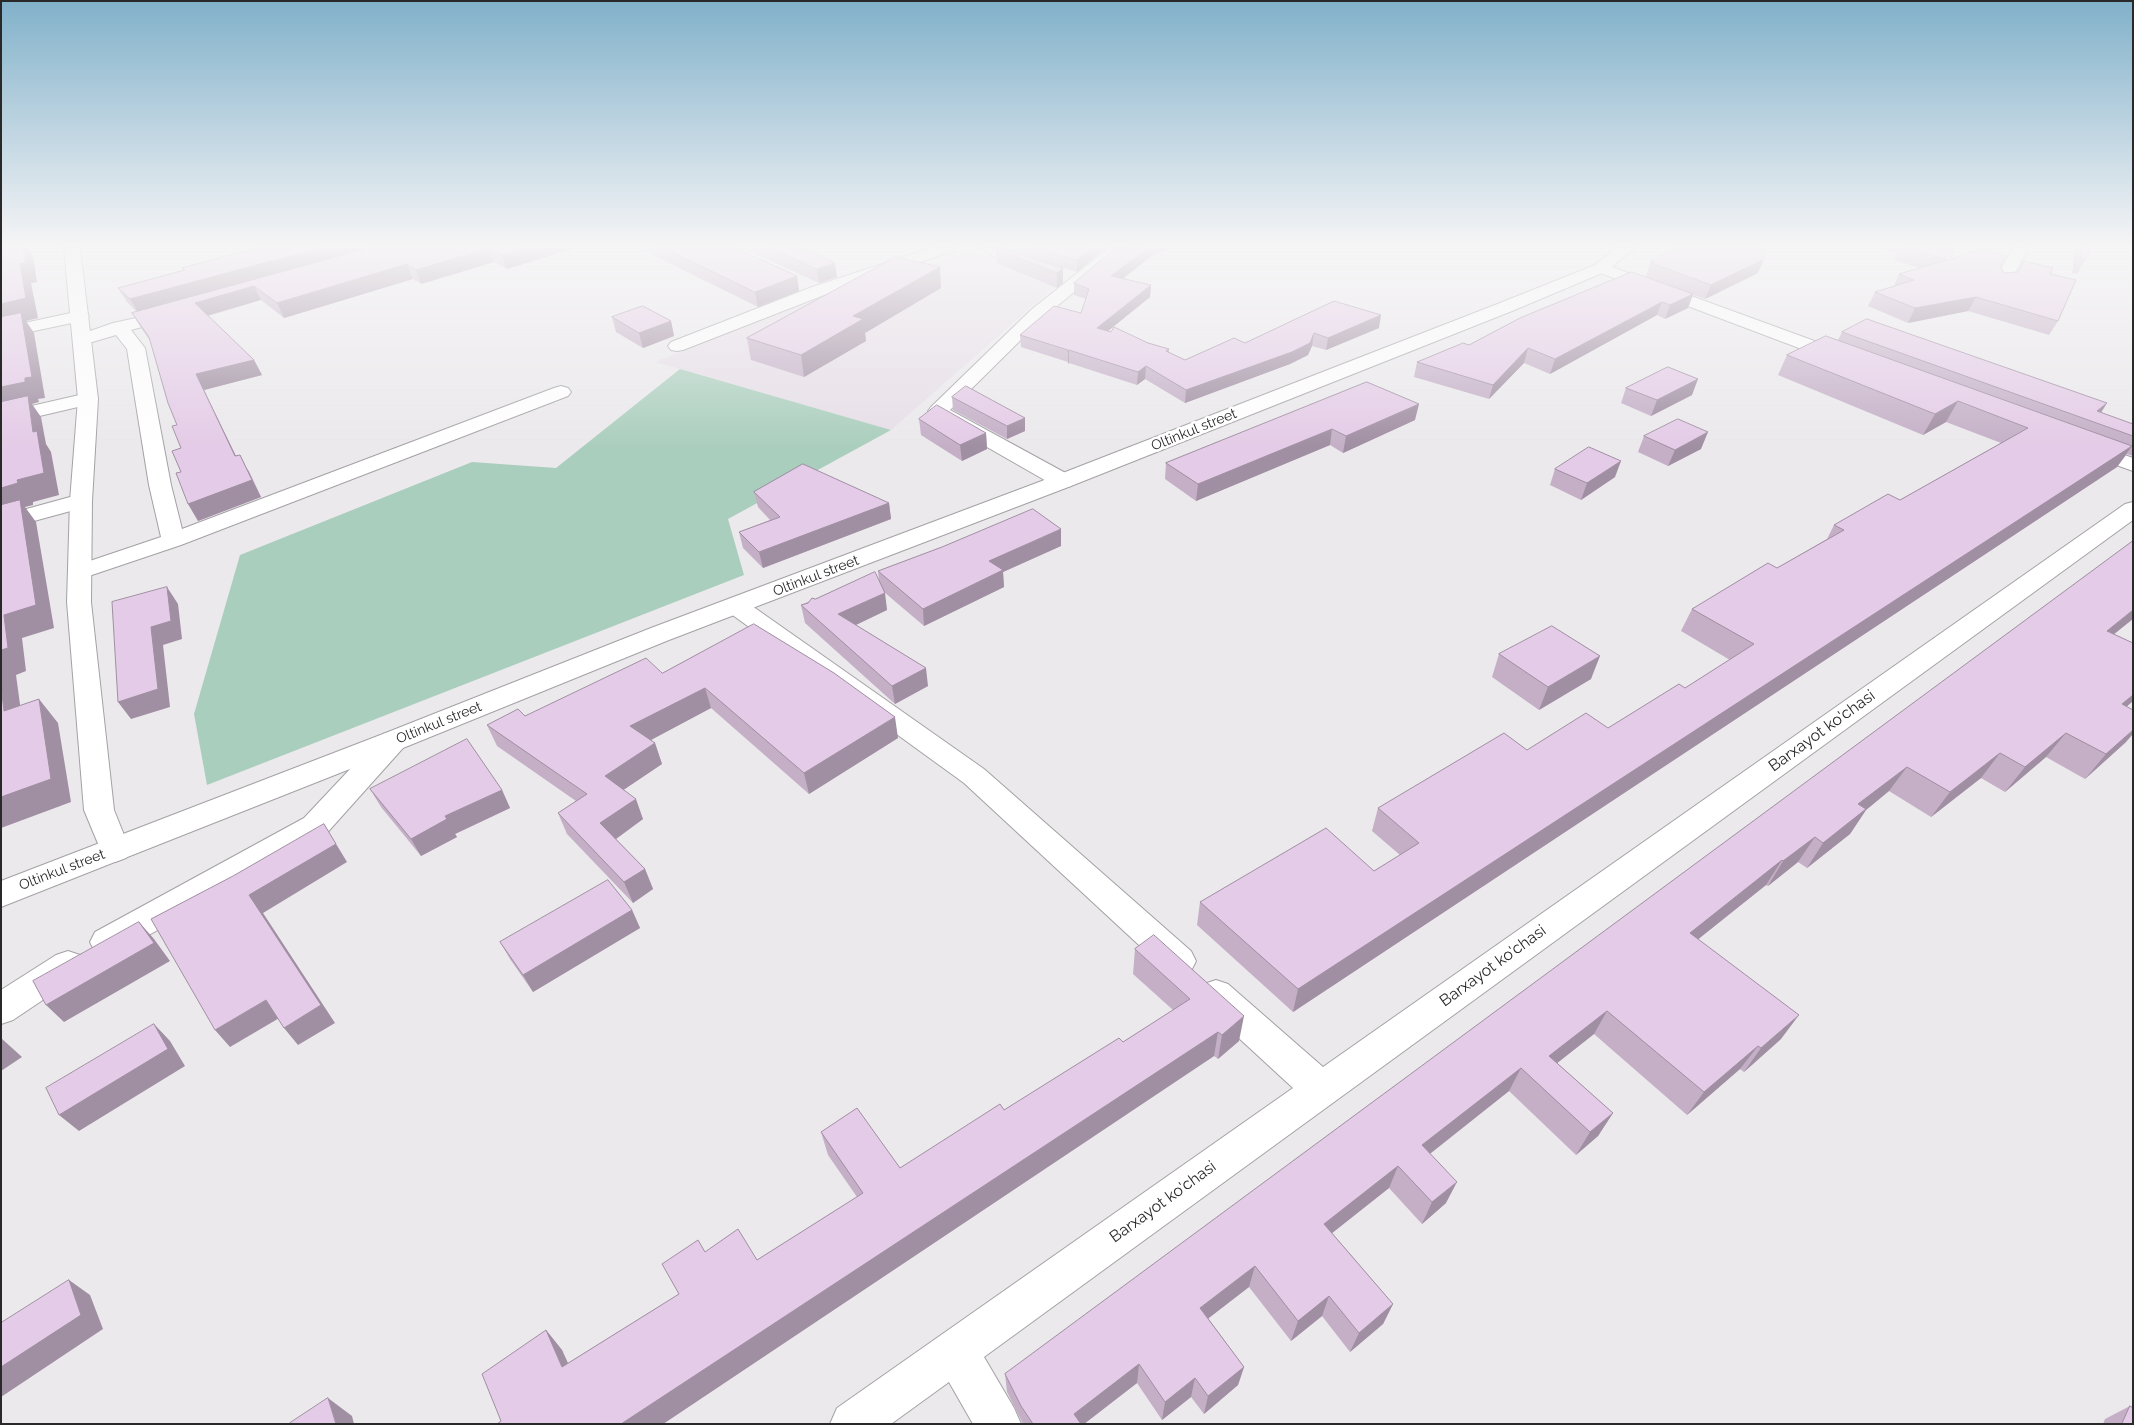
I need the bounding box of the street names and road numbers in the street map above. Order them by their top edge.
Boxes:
street label: Oltinkul street [1149,405,1239,455]
street label: Oltinkul street [771,552,861,600]
street label: Barxayot ko'chasi [1765,686,1879,776]
street label: Oltinkul street [394,698,484,748]
street label: Oltinkul street [17,846,107,894]
street label: Barxayot ko'chasi [1436,921,1550,1011]
street label: Barxayot ko'chasi [1106,1157,1220,1247]

